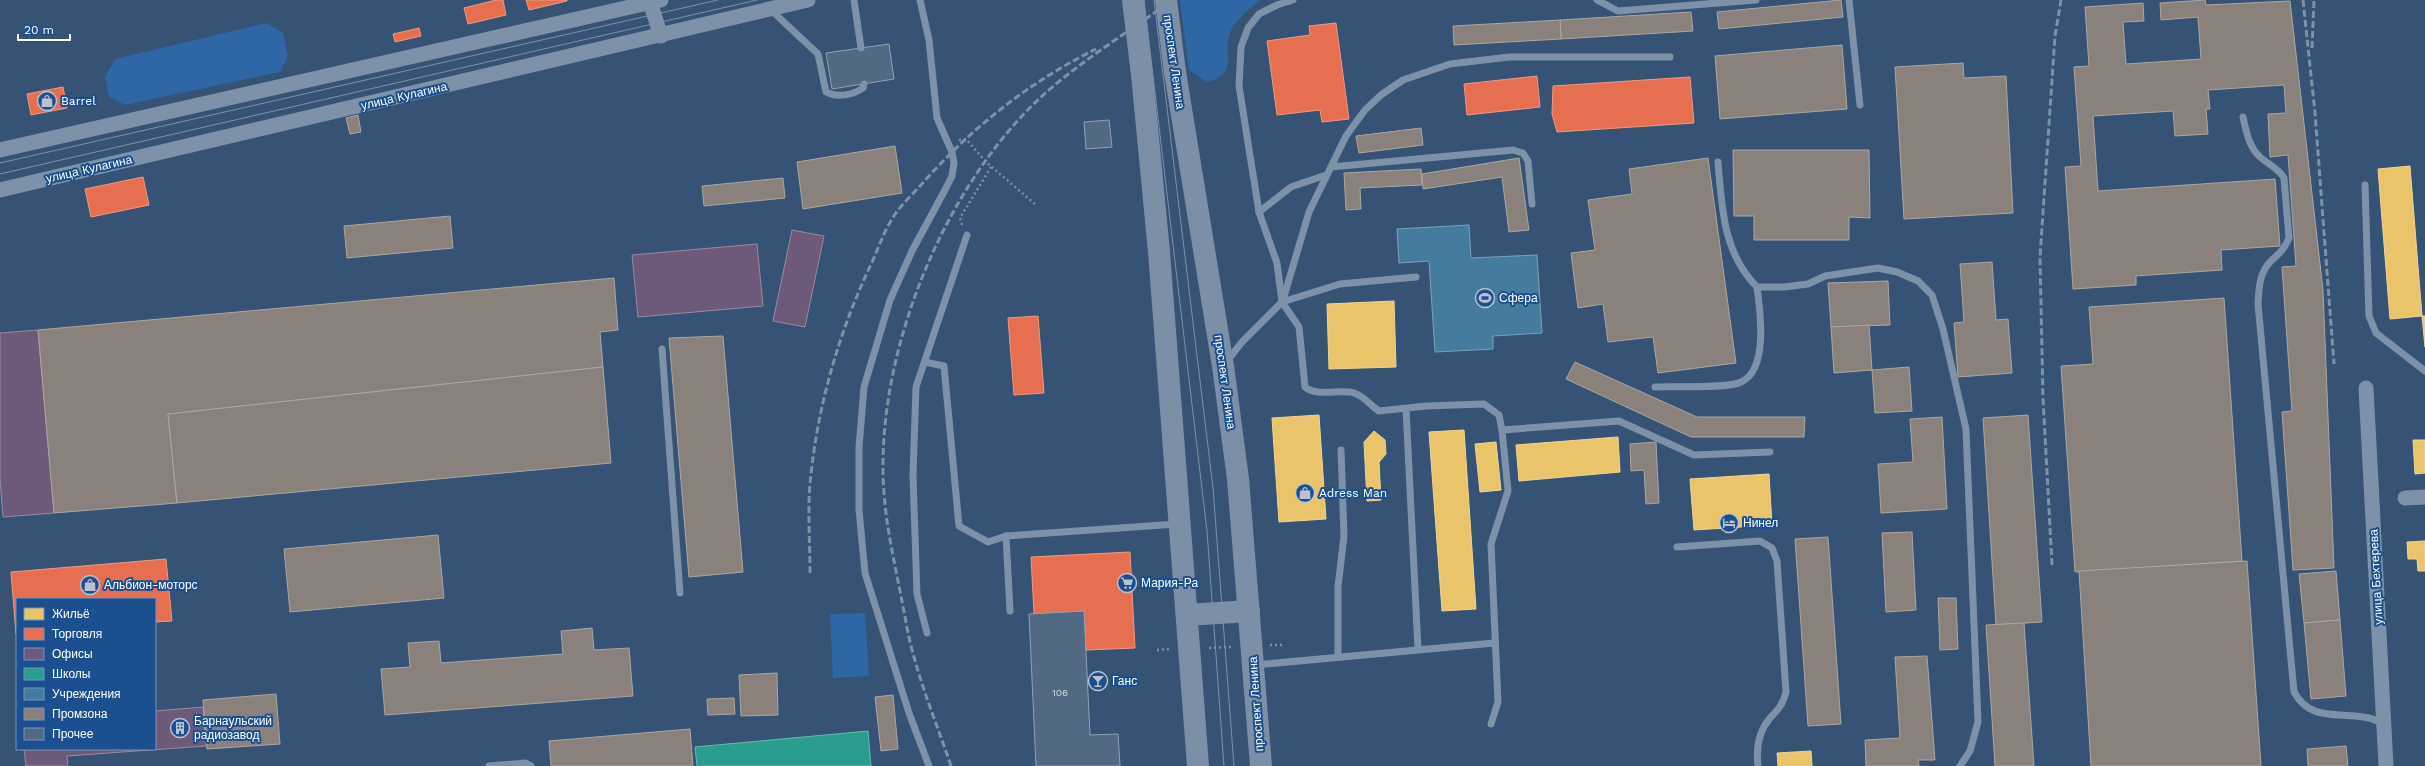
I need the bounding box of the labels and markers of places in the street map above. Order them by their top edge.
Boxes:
shop icon: Barrel [36,90,58,112]
place label: Barrel [61,94,96,108]
sports icon: Сфера [1474,287,1496,309]
place label: Сфера [1499,291,1538,305]
shop icon: Adress Man [1294,482,1316,504]
place label: Adress Man [1319,486,1387,500]
hotel icon: Нинел [1718,512,1740,534]
place label: Нинел [1743,516,1778,530]
supermarket icon: Мария-Ра [1116,572,1138,594]
shop icon: Альбион-моторс [79,574,101,596]
place label: Мария-Ра [1141,576,1198,590]
place label: Альбион-моторс [104,578,198,592]
bar icon: Ганс [1087,670,1109,692]
place label: Ганс [1112,674,1137,688]
place label: Барнаульский радиозавод [194,714,272,742]
building icon: Барнаульский радиозавод [169,717,191,739]

